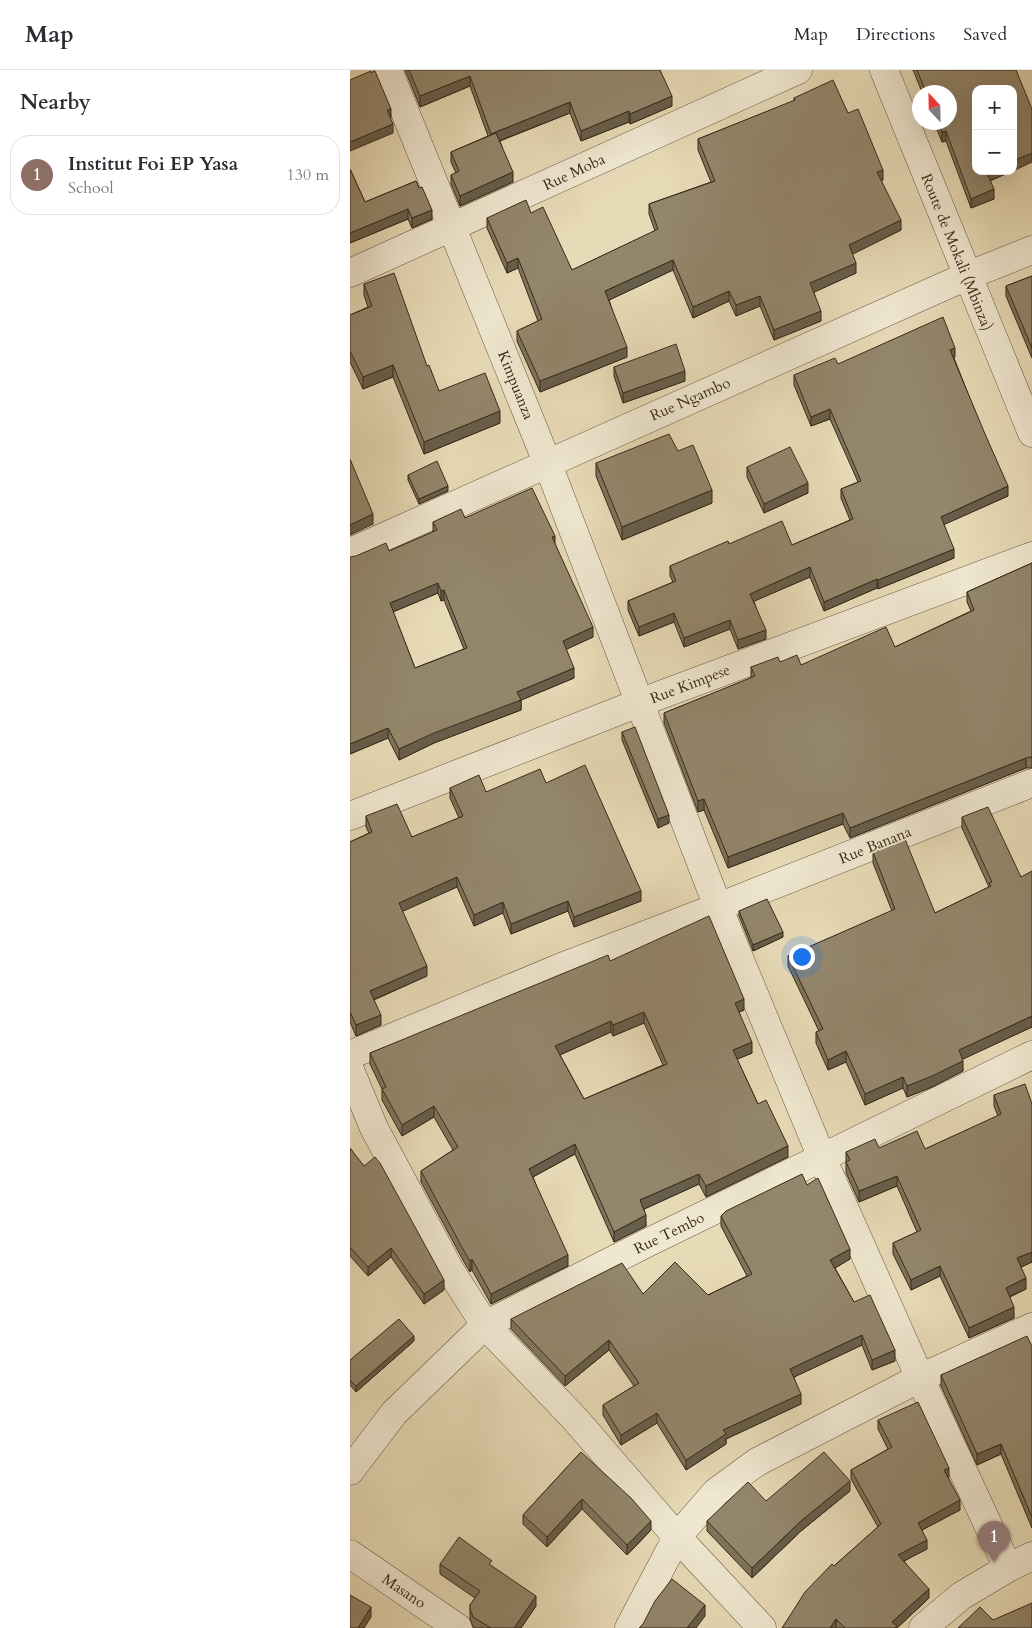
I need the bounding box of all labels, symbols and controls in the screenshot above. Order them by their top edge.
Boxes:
text: Map [25,18,74,51]
text: Map [794,22,828,47]
text: Directions [856,22,935,47]
text: Saved [963,22,1007,47]
north arrow [912,85,957,130]
map controls [972,85,1017,175]
button: + [972,85,1017,130]
text: Nearby [20,88,91,117]
button: − [972,130,1017,175]
street label: Rue Moba [540,149,609,195]
text: Institut Foi EP Yasa [68,151,238,177]
text: 1 [33,164,41,186]
text: 130 m [287,164,329,186]
street label: Route de Mokali (Mbinza) [916,171,998,333]
text: School [68,177,113,199]
street label: Kimpuanza [493,348,539,423]
street label: Rue Ngambo [647,372,733,426]
street label: Rue Kimpese [647,660,733,708]
street label: Rue Banana [836,821,915,869]
your location [789,944,815,970]
street label: Rue Tembo [630,1207,708,1259]
pin: 1 [978,1521,1010,1562]
street label: Masano [378,1569,430,1613]

